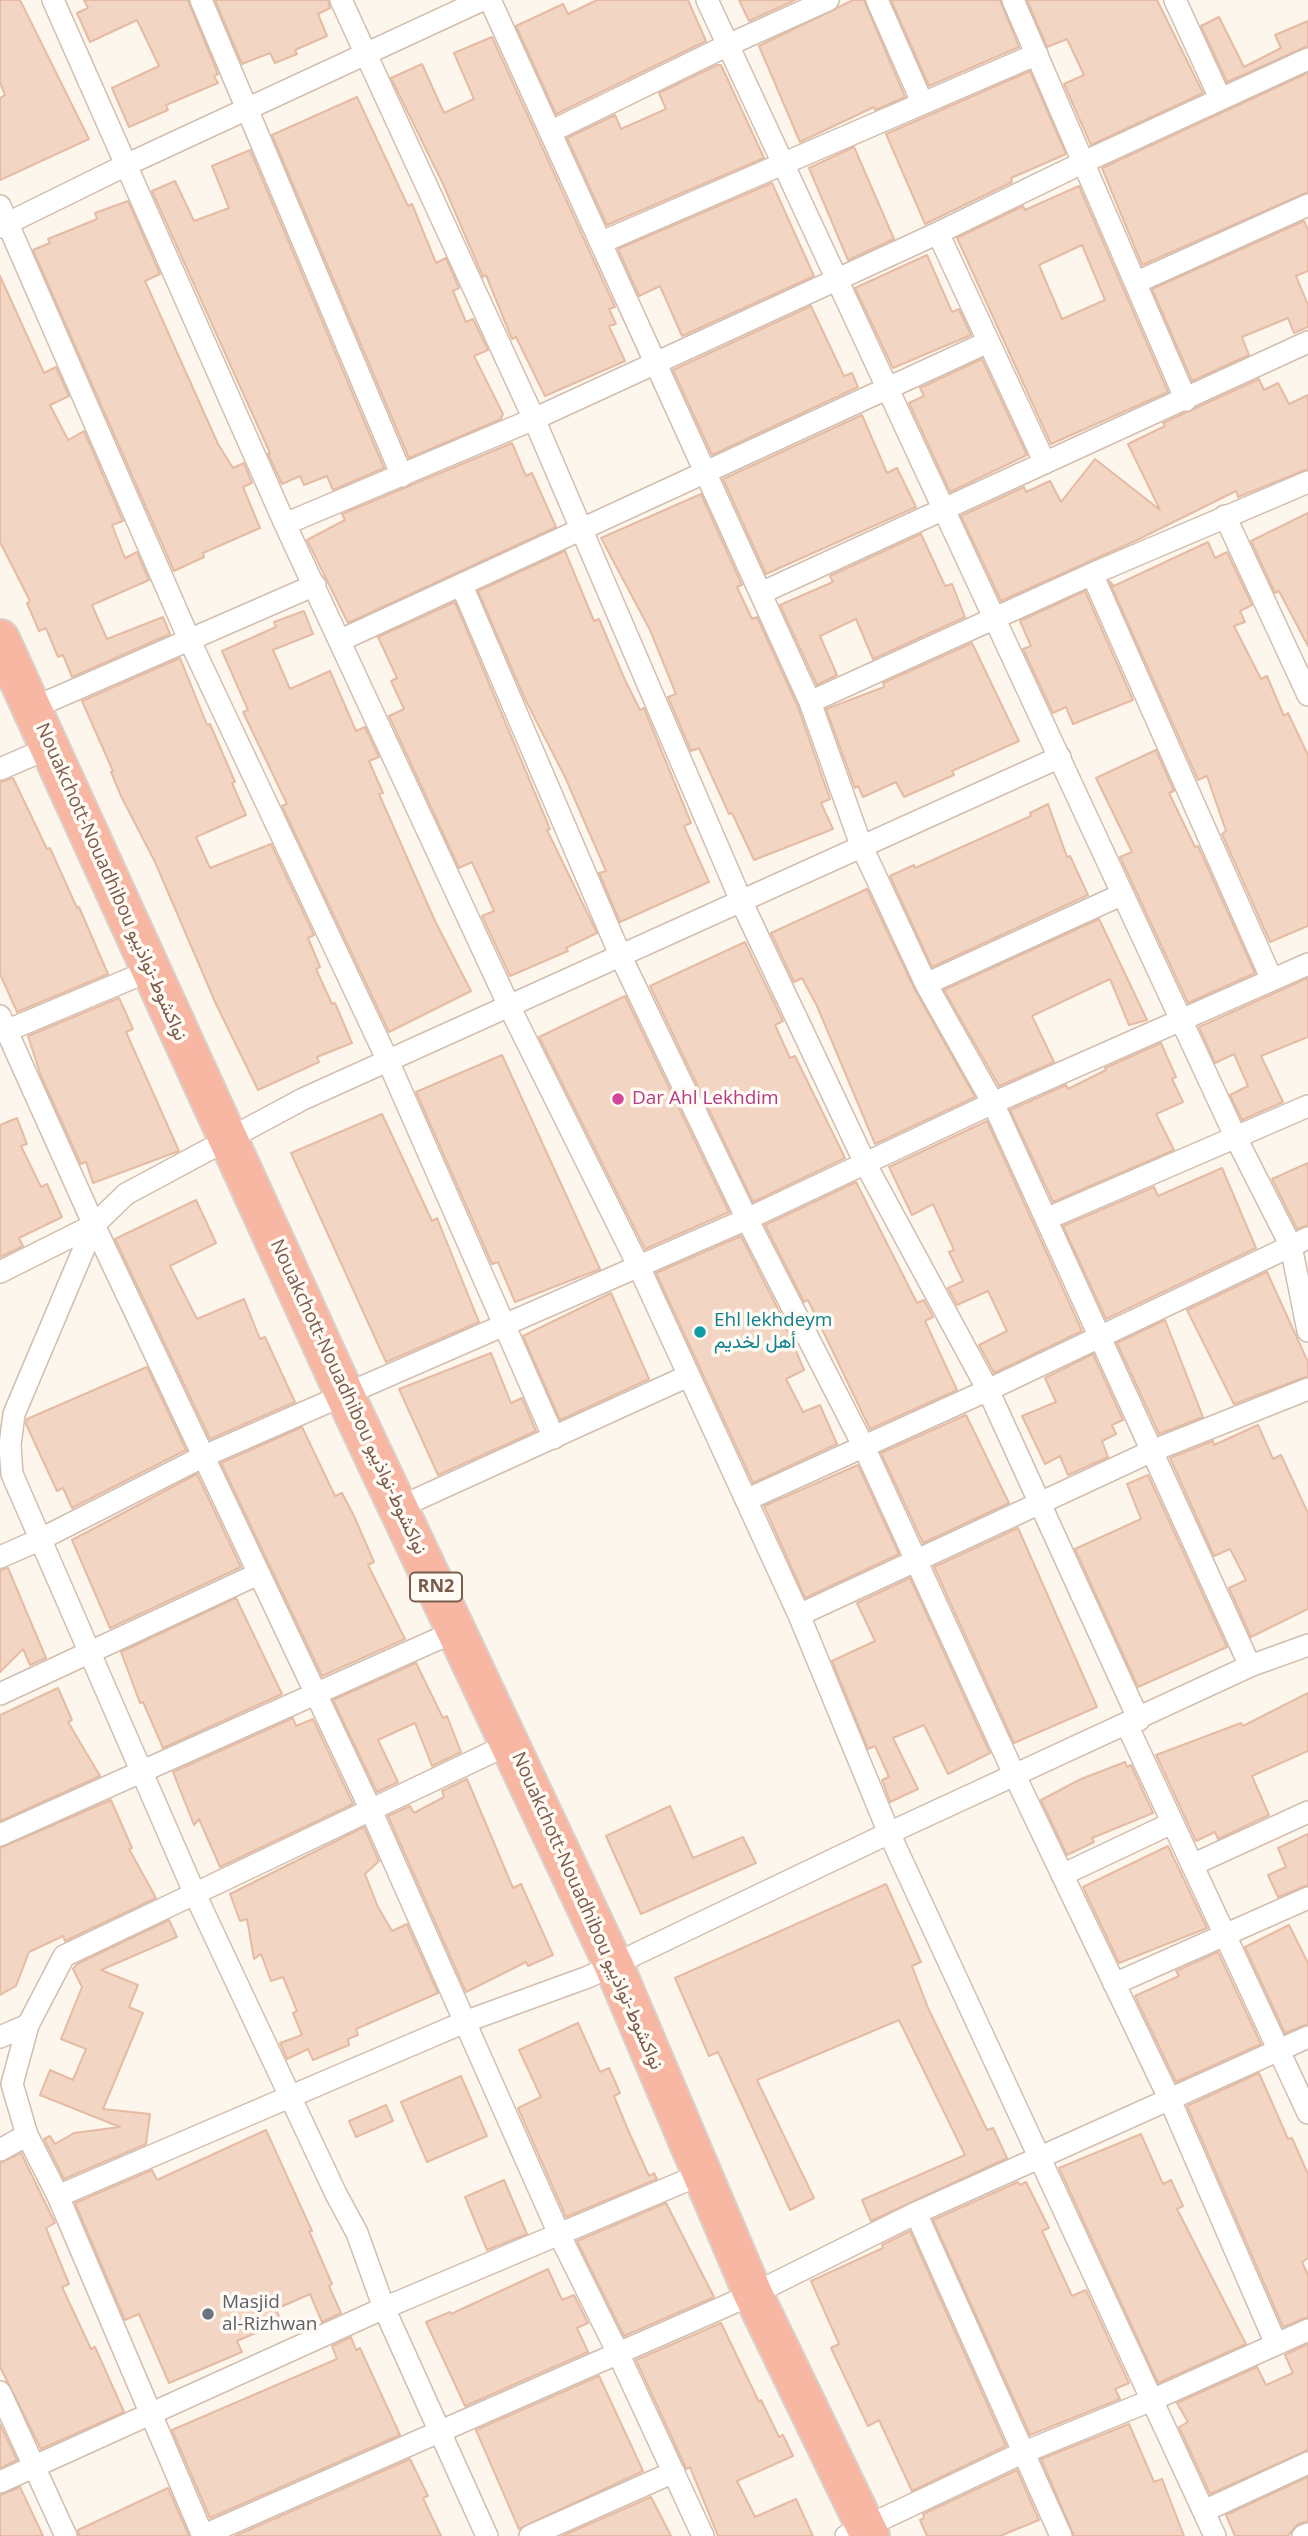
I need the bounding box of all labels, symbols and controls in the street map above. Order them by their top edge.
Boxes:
street label: Nouakchott-Nouadhibou نواكشوط-نواذيبو [30,720,192,1044]
place label: Dar Ahl Lekhdim [632,1088,779,1110]
marker: Dar Ahl Lekhdim [610,1091,626,1107]
street label: Nouakchott-Nouadhibou نواكشوط-نواذيبو [265,1236,431,1558]
place label: Ehl lekhdeym أهل لخديم [714,1310,832,1354]
marker: Ehl lekhdeym أهل لخديم [692,1324,708,1340]
road number: RN2 [410,1572,462,1602]
street label: Nouakchott-Nouadhibou نواكشوط-نواذيبو [506,1749,668,2073]
place label: Masjid al-Rizhwan [222,2292,317,2336]
marker: Masjid al-Rizhwan [200,2306,216,2322]

